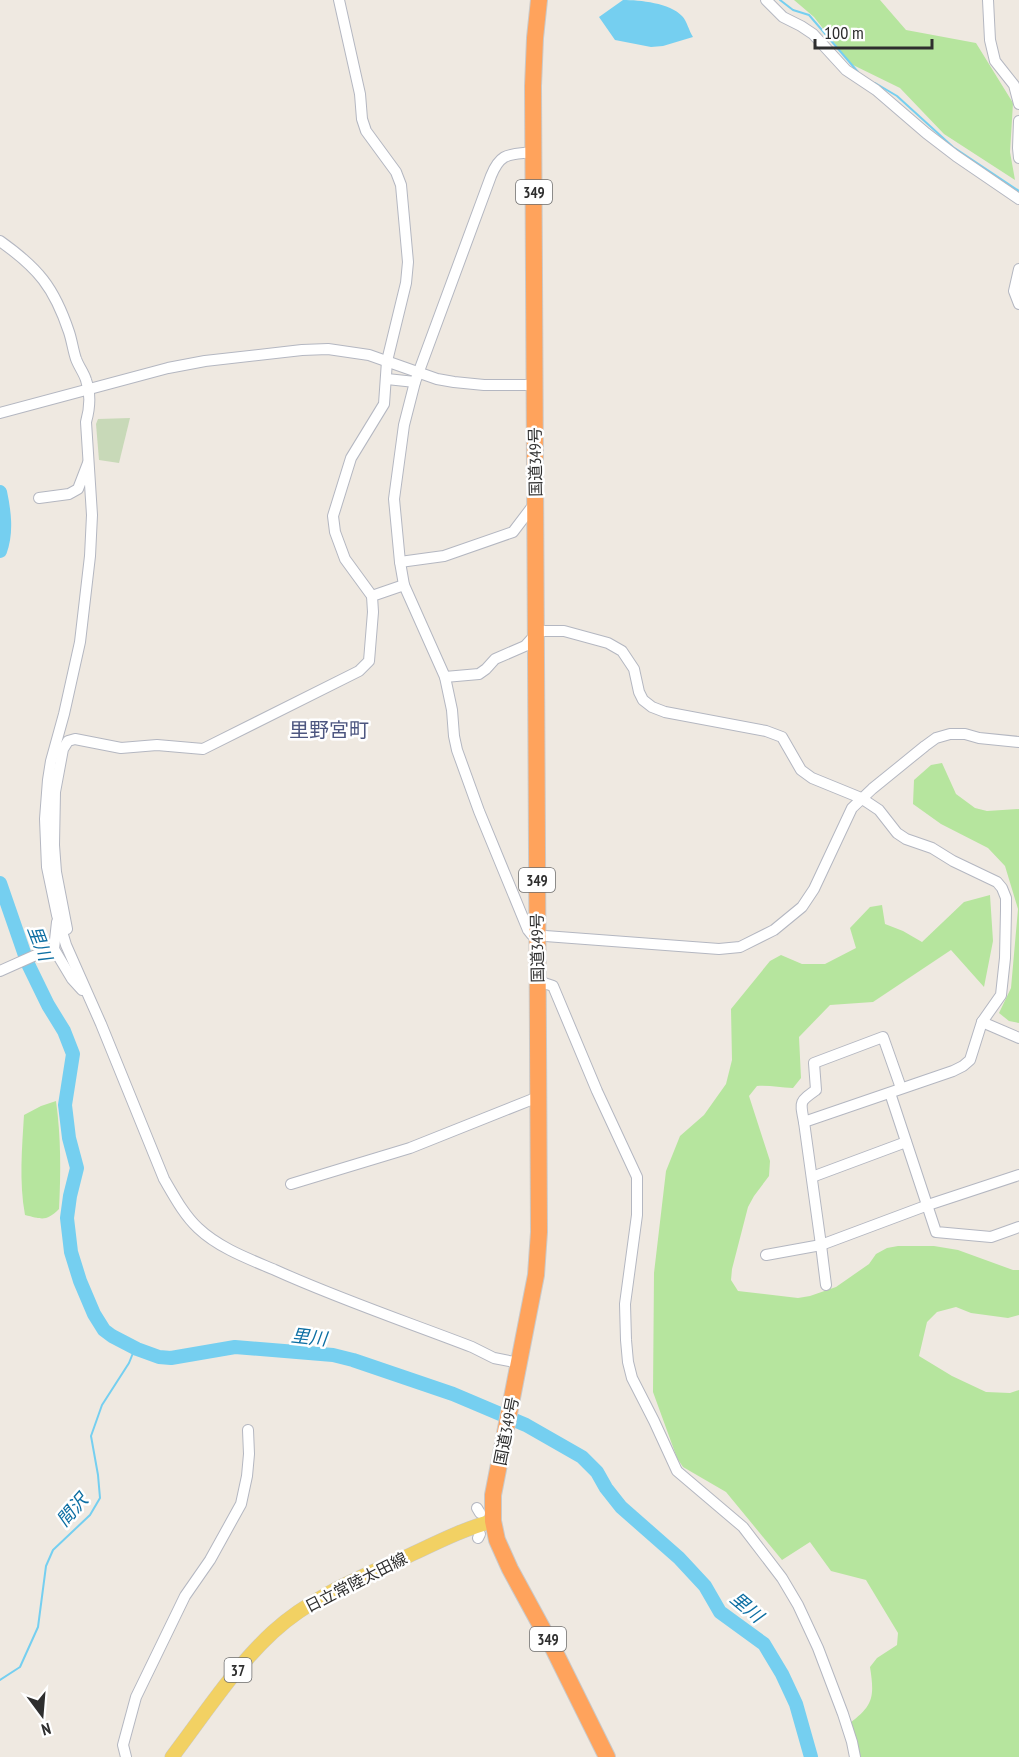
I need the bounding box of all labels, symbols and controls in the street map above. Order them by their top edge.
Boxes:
scale bar [815,12,932,50]
text: 100 m [824,21,864,44]
road number: 349 [516,180,552,204]
street label: 国道349号 [524,427,546,497]
district label: 里野宮町 [289,717,369,743]
road number: 349 [519,868,555,892]
street label: 国道349号 [526,913,548,983]
water label: 里川 [23,922,58,966]
water label: 里川 [290,1324,330,1351]
street label: 国道349号 [490,1395,522,1467]
water label: 間沢 [52,1487,94,1531]
street label: 日立常陸太田線 [302,1548,410,1616]
water label: 里川 [726,1587,770,1629]
road number: 349 [530,1627,566,1651]
road number: 37 [224,1658,252,1682]
north arrow [12,1685,72,1745]
text: N [39,1719,53,1740]

